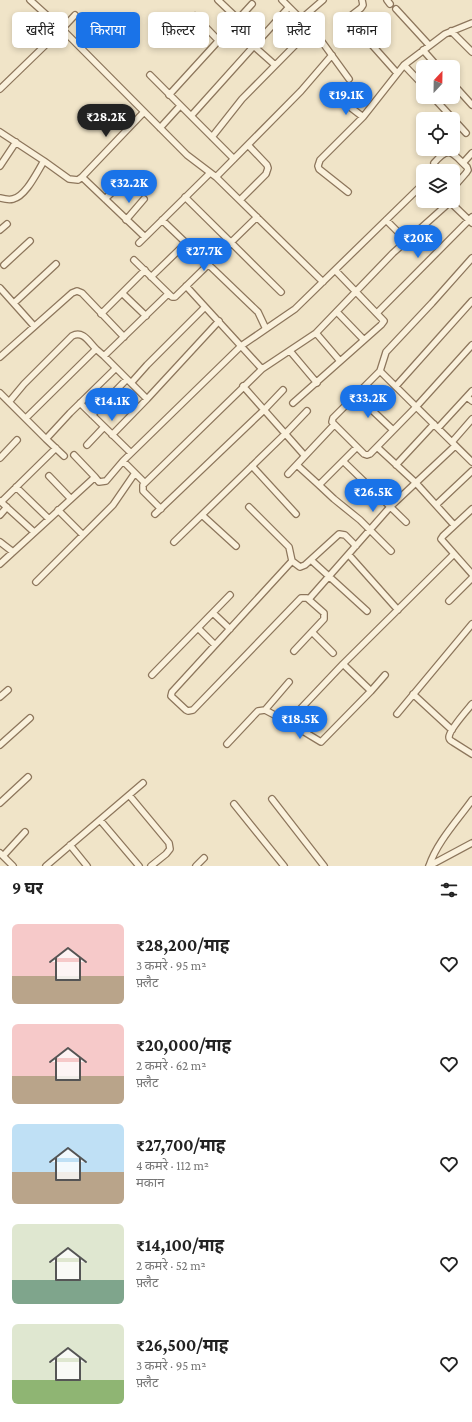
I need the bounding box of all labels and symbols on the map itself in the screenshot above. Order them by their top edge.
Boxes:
north arrow [416,60,460,104]
pin: ₹19.1K [313,82,379,116]
pin: ₹28.2K [73,104,139,138]
pin: ₹32.2K [96,170,162,204]
pin: ₹20K [394,225,442,259]
pin: ₹27.7K [171,238,237,272]
pin: ₹33.2K [335,385,401,419]
pin: ₹14.1K [79,388,145,422]
pin: ₹26.5K [340,479,406,513]
pin: ₹18.5K [267,706,333,740]

